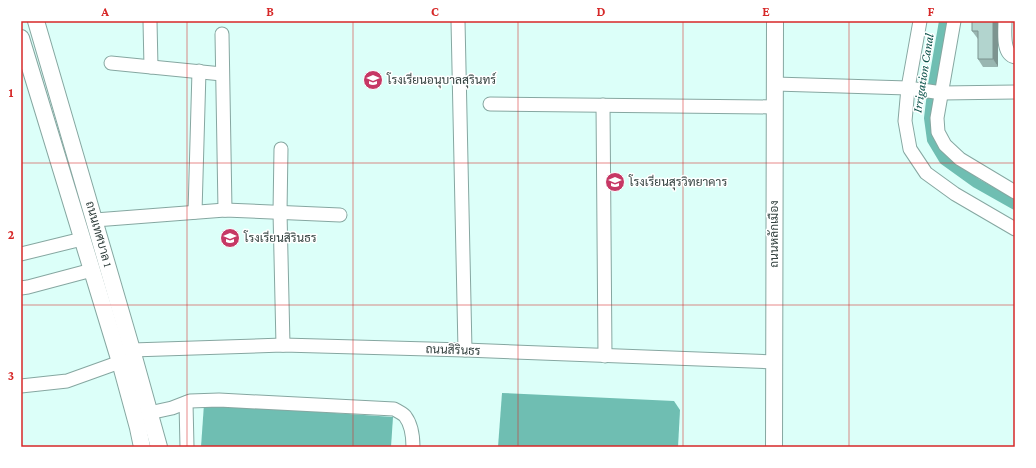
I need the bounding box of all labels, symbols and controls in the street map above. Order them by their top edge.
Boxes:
text: A [100,4,109,19]
text: B [266,4,274,19]
text: C [431,4,439,19]
text: D [597,4,606,19]
text: E [762,4,770,19]
text: F [928,4,935,19]
water label: Irrigation Canal [909,32,937,114]
school or university icon: โรงเรียนอนุบาลสุรินทร์ [362,69,384,91]
place label: โรงเรียนอนุบาลสุรินทร์ [386,72,496,89]
text: 1 [9,85,14,100]
school or university icon: โรงเรียนสุรวิทยาคาร [604,171,626,193]
place label: โรงเรียนสุรวิทยาคาร [628,174,727,191]
street label: ถนนเทศบาล 1 [83,199,115,269]
street label: ถนนหลักเมือง [767,200,781,268]
text: 2 [8,227,15,242]
school or university icon: โรงเรียนสิรินธร [219,227,241,249]
place label: โรงเรียนสิรินธร [243,230,317,245]
street label: ถนนสิรินธร [425,342,481,358]
text: 3 [8,368,14,383]

